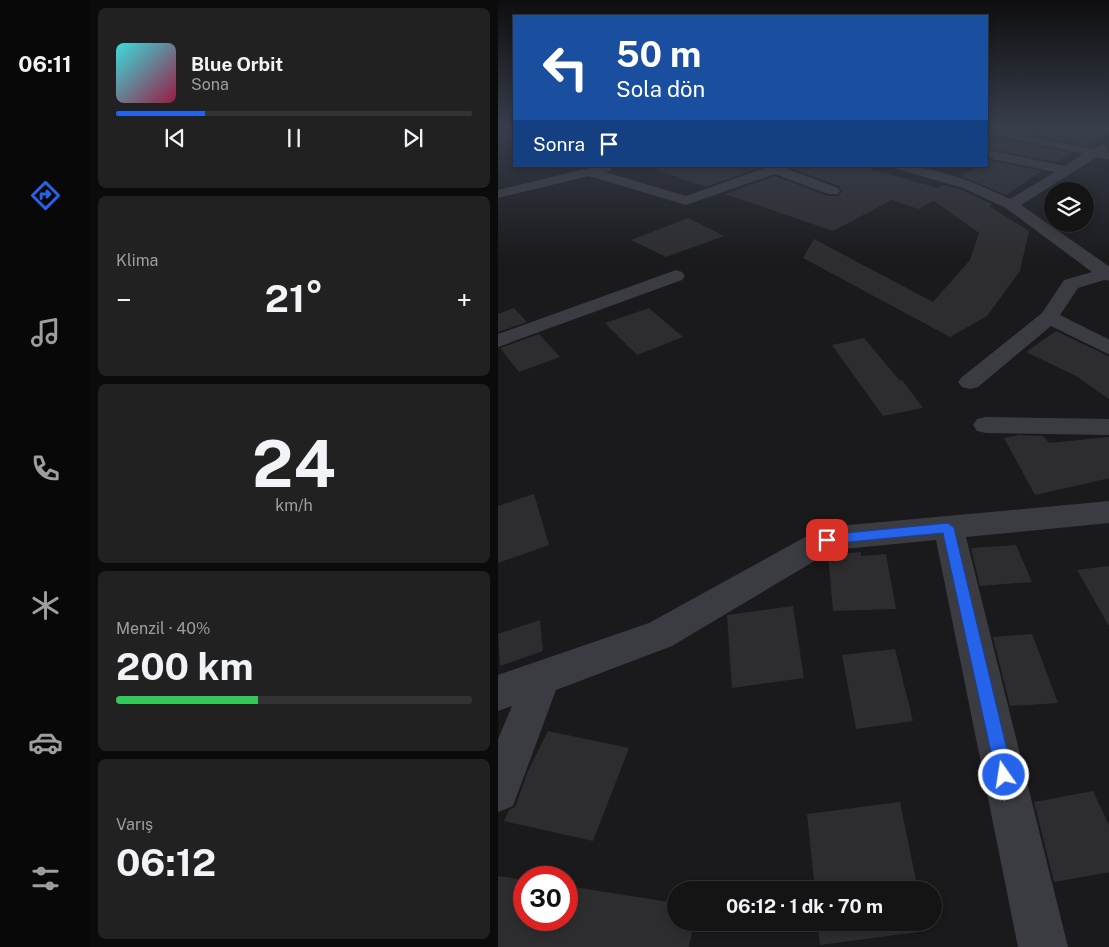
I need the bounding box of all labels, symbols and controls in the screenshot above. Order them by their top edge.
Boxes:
text: 50 m [616,34,701,75]
icon: left [533,35,598,100]
text: 06:11 [18,51,72,77]
text: Blue Orbit [191,53,283,75]
text: Sona [191,75,229,94]
text: Sola dön [616,76,705,102]
icon: previous [161,124,189,152]
icon: pause [280,124,308,152]
icon: next [399,124,427,152]
icon: arrive [595,130,623,158]
text: Sonra [533,133,585,155]
icon: directions [28,178,63,213]
map controls [1044,182,1094,232]
button: layers [1044,182,1094,232]
text: Klima [116,251,158,270]
text: 21° [265,276,323,321]
text: − [116,283,132,316]
text: + [456,283,472,316]
icon: music [28,315,63,350]
text: 24 [252,425,336,502]
icon: phone [28,451,63,486]
text: km/h [275,496,313,515]
pin [806,519,848,561]
icon: arrive [813,526,841,554]
icon: climate [28,588,63,623]
text: Menzil · 40% [116,619,211,638]
text: 200 km [116,644,254,689]
icon: car [28,725,63,760]
position arrow [977,748,1029,800]
text: Varış [116,815,153,834]
text: 06:12 [116,840,216,885]
icon: filters [28,861,63,896]
speed limit sign: 30 [513,866,578,931]
text: 06:12 · 1 dk · 70 m [726,895,883,917]

